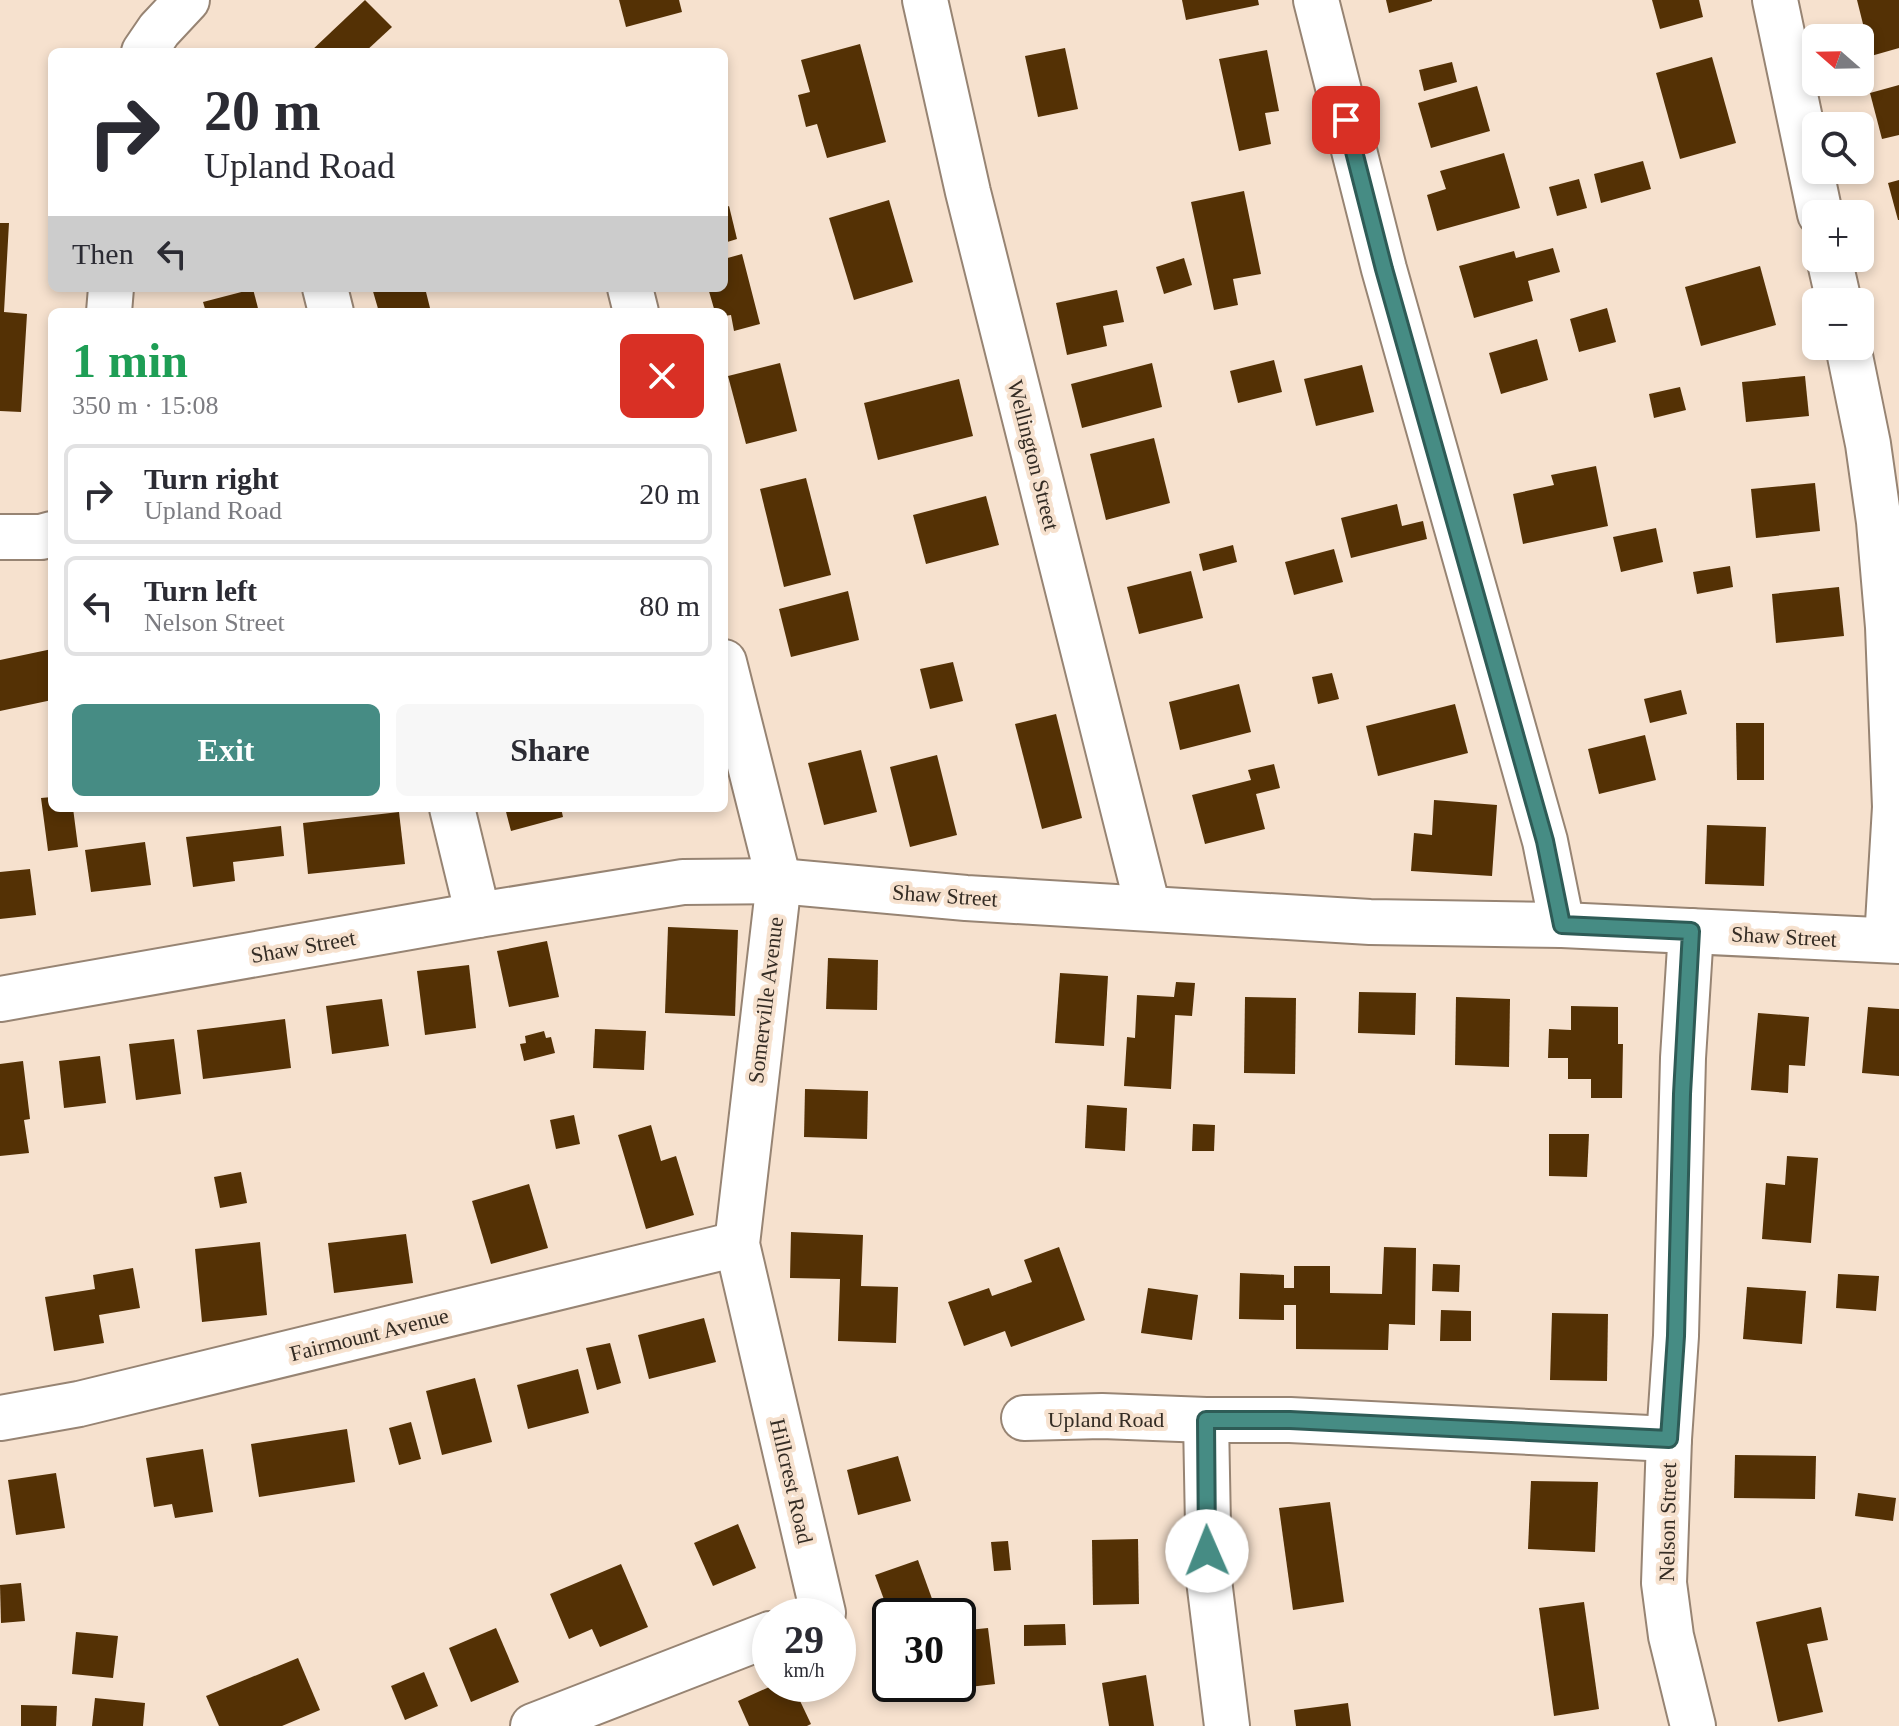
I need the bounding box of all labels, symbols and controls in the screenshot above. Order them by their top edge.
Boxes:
north arrow [1802,24,1874,96]
map controls [1802,24,1874,360]
icon: right [72,80,176,184]
text: 20 m [204,80,321,142]
pin [1312,86,1380,154]
icon: arrive [1324,98,1368,142]
button: search [1802,112,1874,184]
text: Upland Road [204,146,395,186]
button: + [1802,200,1874,272]
icon: left [150,232,194,276]
text: Then [72,237,134,270]
button: − [1802,288,1874,360]
text: 1 min [72,334,188,387]
button: close [620,334,704,418]
street label: Wellington Street [1003,377,1064,533]
text: 350 m · 15:08 [72,391,219,420]
text: Turn right [144,462,279,495]
icon: right [76,472,120,516]
text: 20 m [639,477,700,510]
text: Upland Road [144,496,282,525]
text: Turn left [144,574,257,607]
icon: left [76,584,120,628]
text: 80 m [639,589,700,622]
text: Nelson Street [144,608,285,637]
button: Exit [72,704,380,796]
button: Share [396,704,704,796]
street label: Shaw Street [891,879,999,912]
street label: Somerville Avenue [743,915,788,1085]
street label: Shaw Street [1731,921,1837,952]
street label: Shaw Street [249,925,357,968]
street label: Fairmount Avenue [287,1303,451,1366]
street label: Upland Road [1048,1407,1164,1432]
street label: Hillcrest Road [765,1416,818,1546]
street label: Nelson Street [1654,1462,1681,1582]
position arrow [1165,1509,1249,1593]
speed limit sign: 30 [872,1598,976,1702]
text: 29 [784,1617,824,1662]
text: km/h [783,1659,825,1681]

